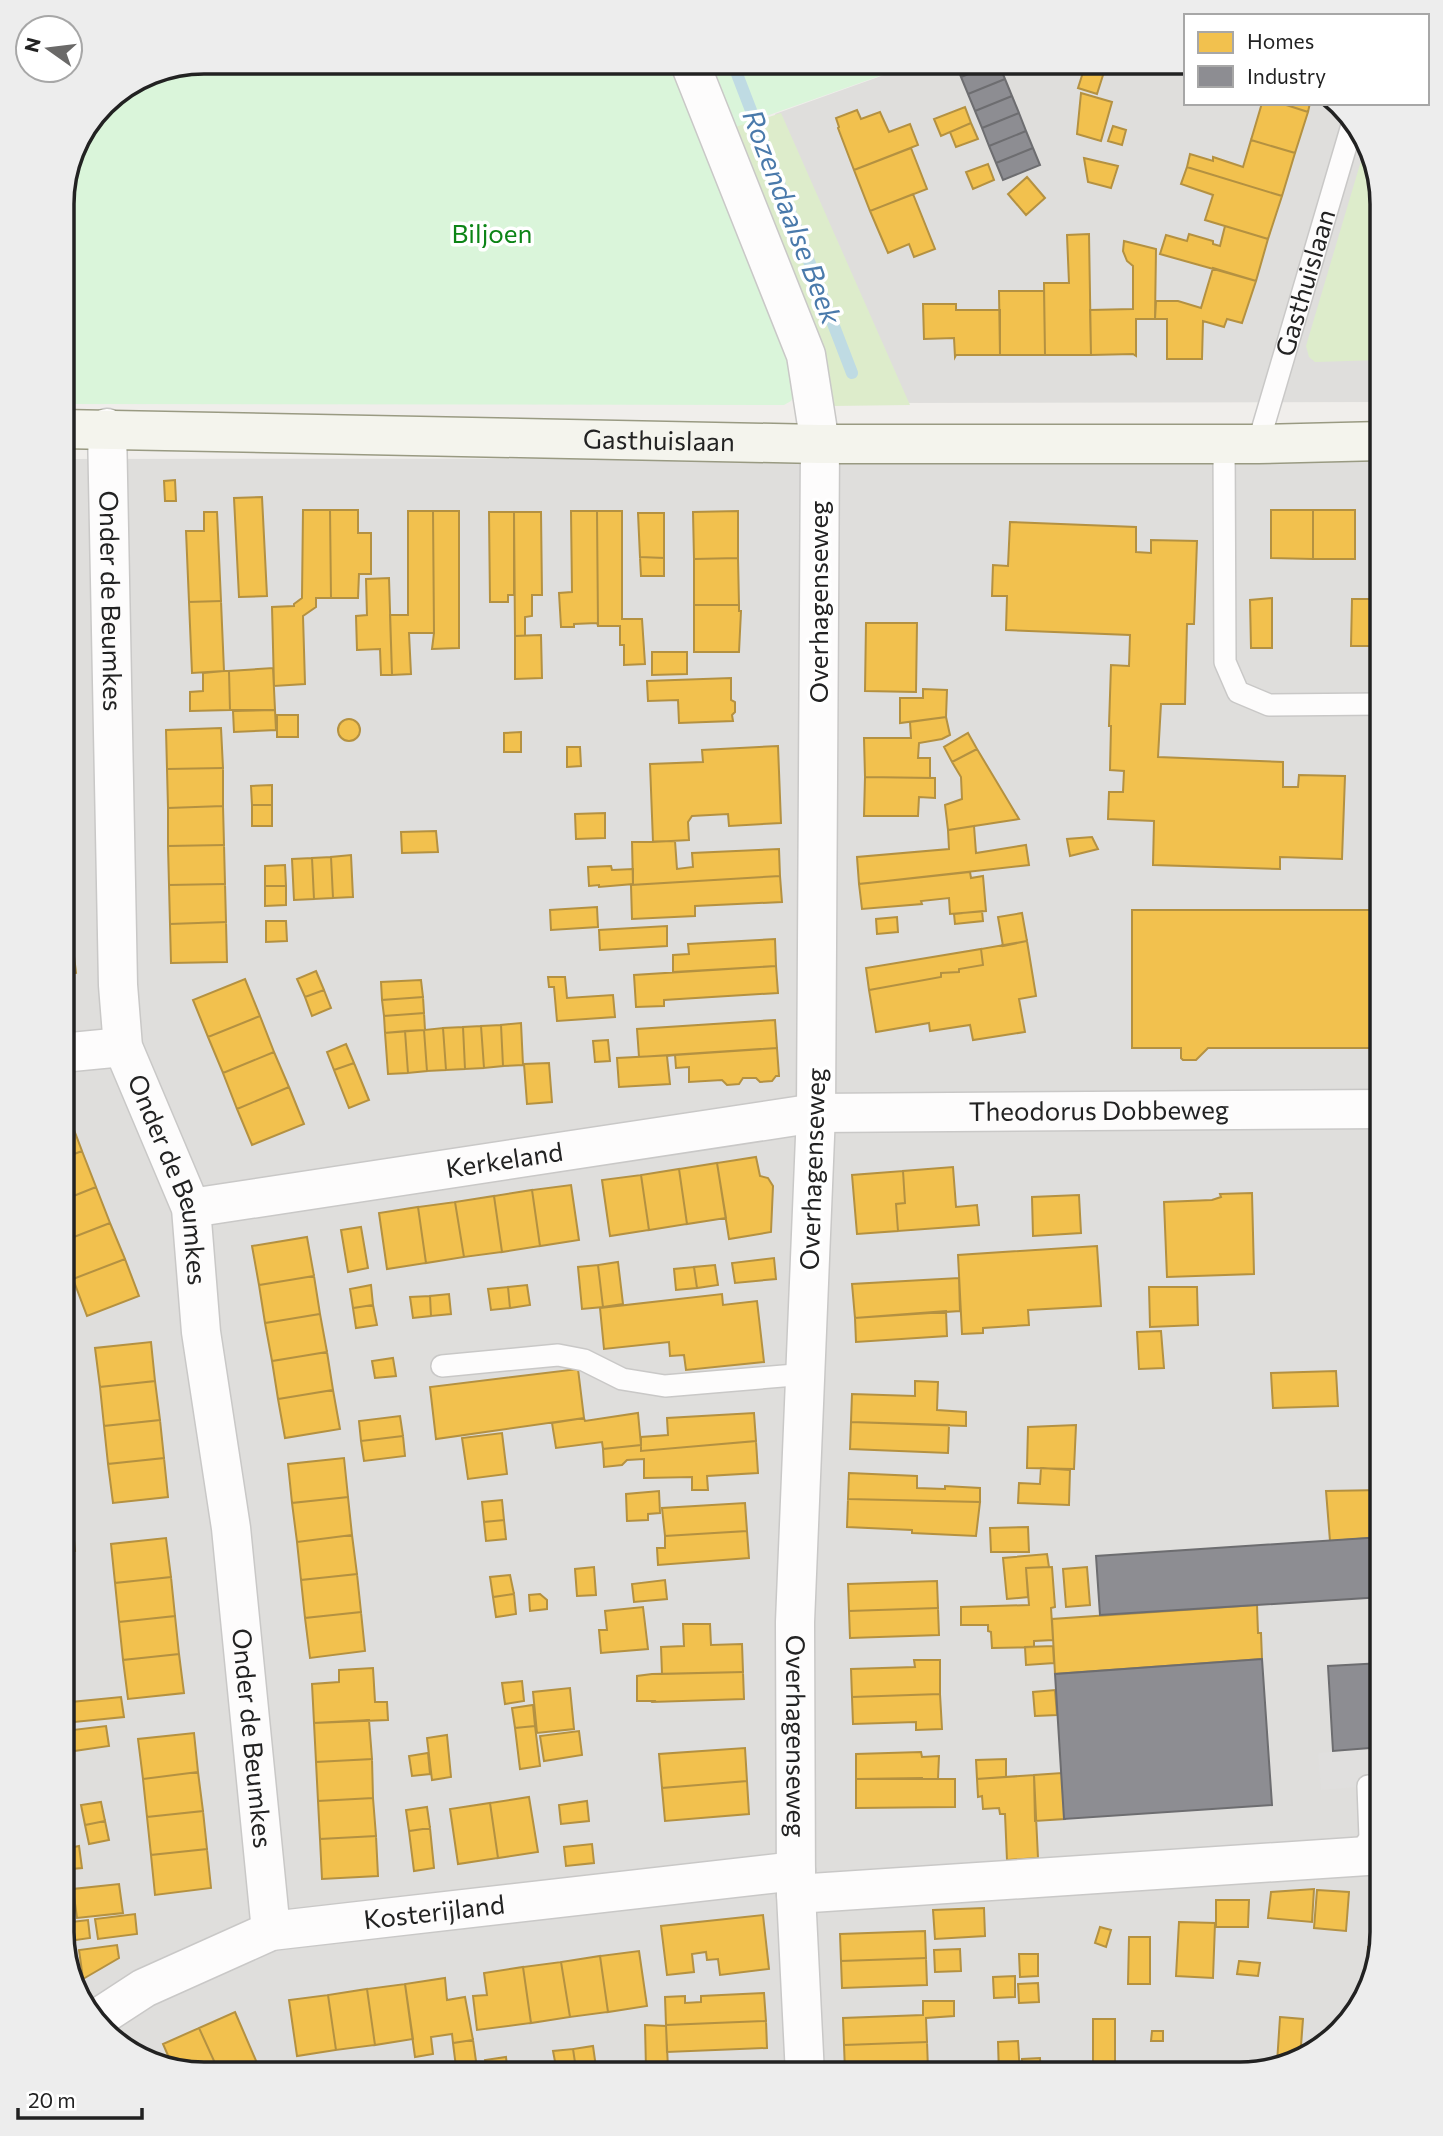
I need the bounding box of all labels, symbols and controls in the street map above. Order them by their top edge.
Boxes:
north arrow [14,14,84,84]
legend [1184,14,1429,105]
text: Homes [1247,28,1314,53]
text: N [19,35,45,54]
text: Industry [1247,63,1326,88]
water label: Rozendaalse Beek [736,104,850,330]
street label: Gasthuislaan [1268,205,1340,360]
park label: Biljoen [452,217,532,248]
street label: Gasthuislaan [583,422,735,456]
street label: Onder de Beumkes [94,490,130,712]
street label: Overhagenseweg [802,501,833,703]
street label: Overhagenseweg [792,1067,831,1271]
street label: Onder de Beumkes [122,1069,214,1286]
street label: Theodorus Dobbeweg [969,1093,1229,1126]
street label: Kerkeland [444,1135,565,1183]
street label: Onder de Beumkes [227,1627,280,1849]
street label: Overhagenseweg [781,1635,813,1837]
street label: Kosterijland [362,1887,506,1934]
scale bar [18,2076,142,2120]
text: 20 m [28,2087,76,2112]

